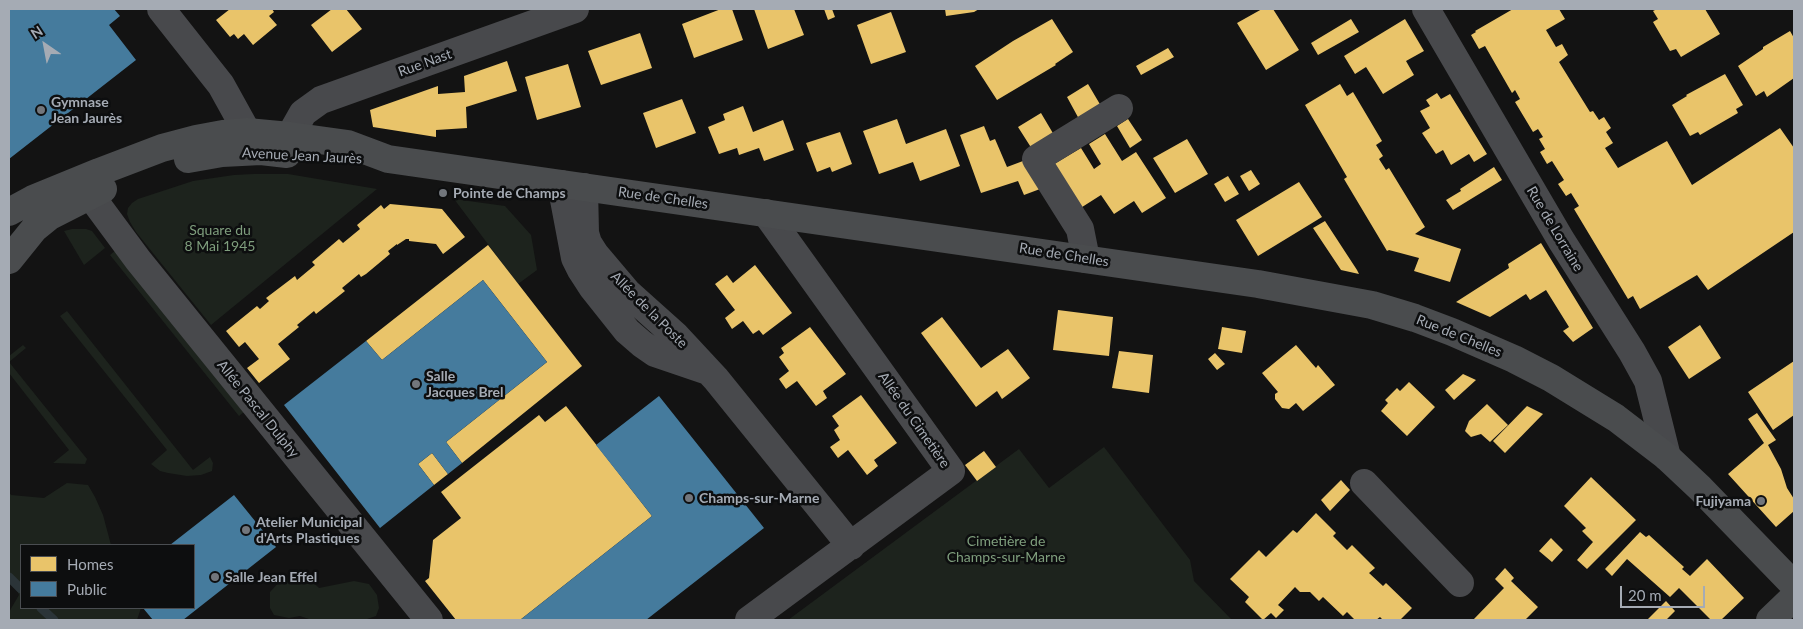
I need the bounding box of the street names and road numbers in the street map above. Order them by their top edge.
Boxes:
street label: Rue Nast [396,46,454,80]
street label: Avenue Jean Jaurès [242,144,362,168]
street label: Rue de Chelles [617,183,709,213]
street label: Rue de Lorraine [1523,183,1587,275]
street label: Rue de Chelles [1018,240,1110,270]
street label: Allée de la Poste [607,268,691,352]
street label: Rue de Chelles [1414,311,1504,361]
street label: Allée Pascal Dulphy [214,357,302,461]
street label: Allée du Cimetière [875,369,953,471]

